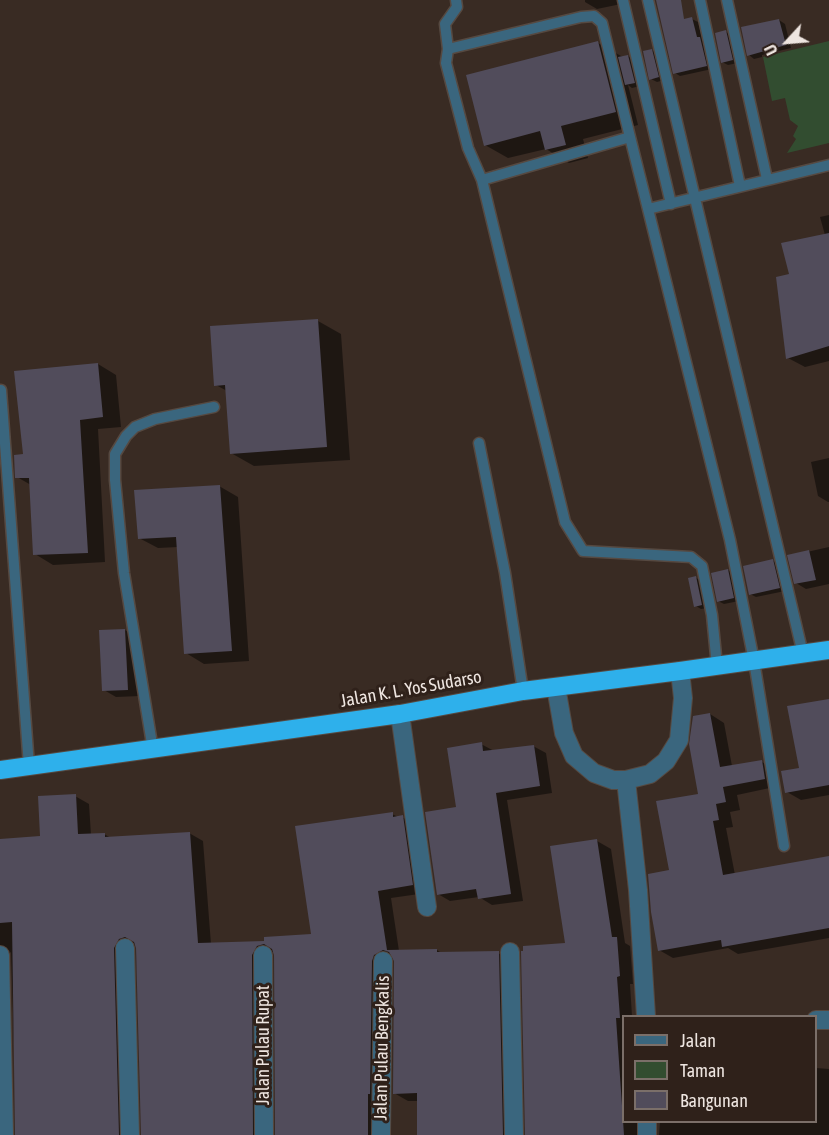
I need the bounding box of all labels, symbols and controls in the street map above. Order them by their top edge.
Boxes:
north arrow [757,12,817,72]
text: U [761,42,781,58]
street label: Jalan K. L. Yos Sudarso [339,666,483,712]
street label: Jalan Pulau Bengkalis [370,975,394,1121]
street label: Jalan Pulau Rupat [252,985,274,1105]
legend [622,1015,817,1123]
text: Jalan [680,1030,716,1051]
text: Taman [680,1060,725,1081]
text: Bangunan [680,1090,748,1111]

